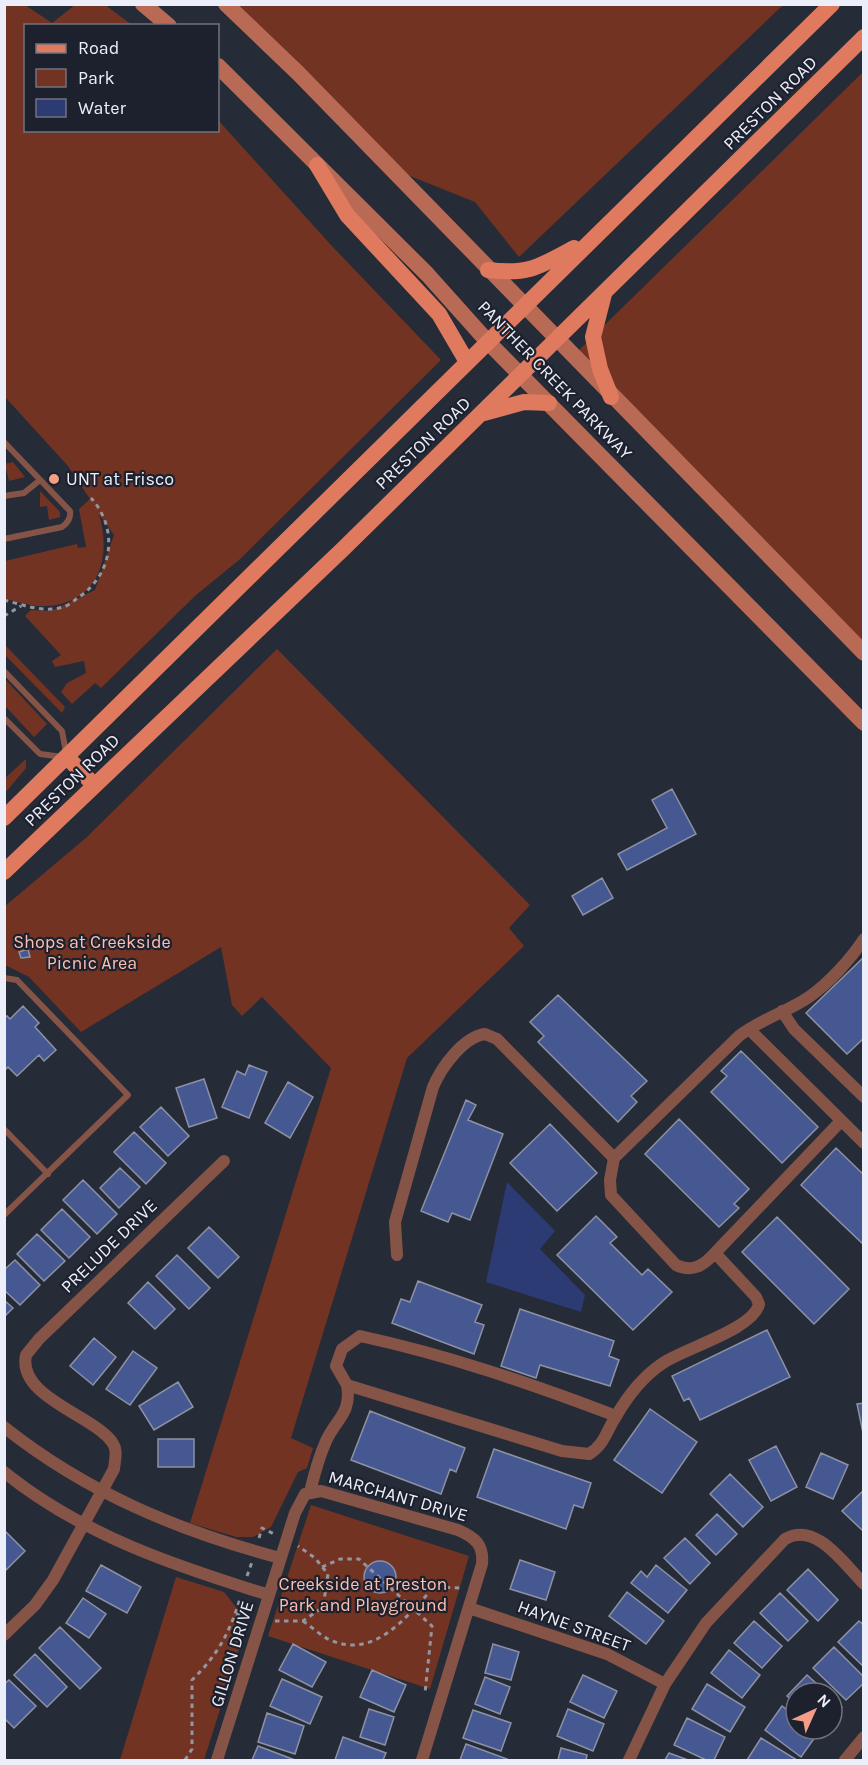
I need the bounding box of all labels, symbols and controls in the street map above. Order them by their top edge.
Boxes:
legend [24,24,219,132]
text: Road [78,37,119,59]
street label: PRESTON ROAD [718,51,822,155]
text: Park [78,67,115,89]
text: Water [78,97,126,119]
street label: PANTHER CREEK PARKWAY [473,296,637,464]
street label: PRESTON ROAD [371,392,475,494]
place label: UNT at Frisco [66,468,174,490]
marker: UNT at Frisco [47,472,61,486]
street label: PRESTON ROAD [20,729,124,831]
park label: Shops at Creekside Picnic Area [13,931,171,974]
street label: PRELUDE DRIVE [56,1194,162,1298]
street label: MARCHANT DRIVE [326,1466,470,1526]
park label: Creekside at Preston Park and Playground [279,1573,447,1616]
street label: HAYNE STREET [514,1595,634,1657]
street label: GILLON DRIVE [205,1598,259,1710]
north arrow [784,1681,844,1741]
text: N [813,1690,835,1712]

